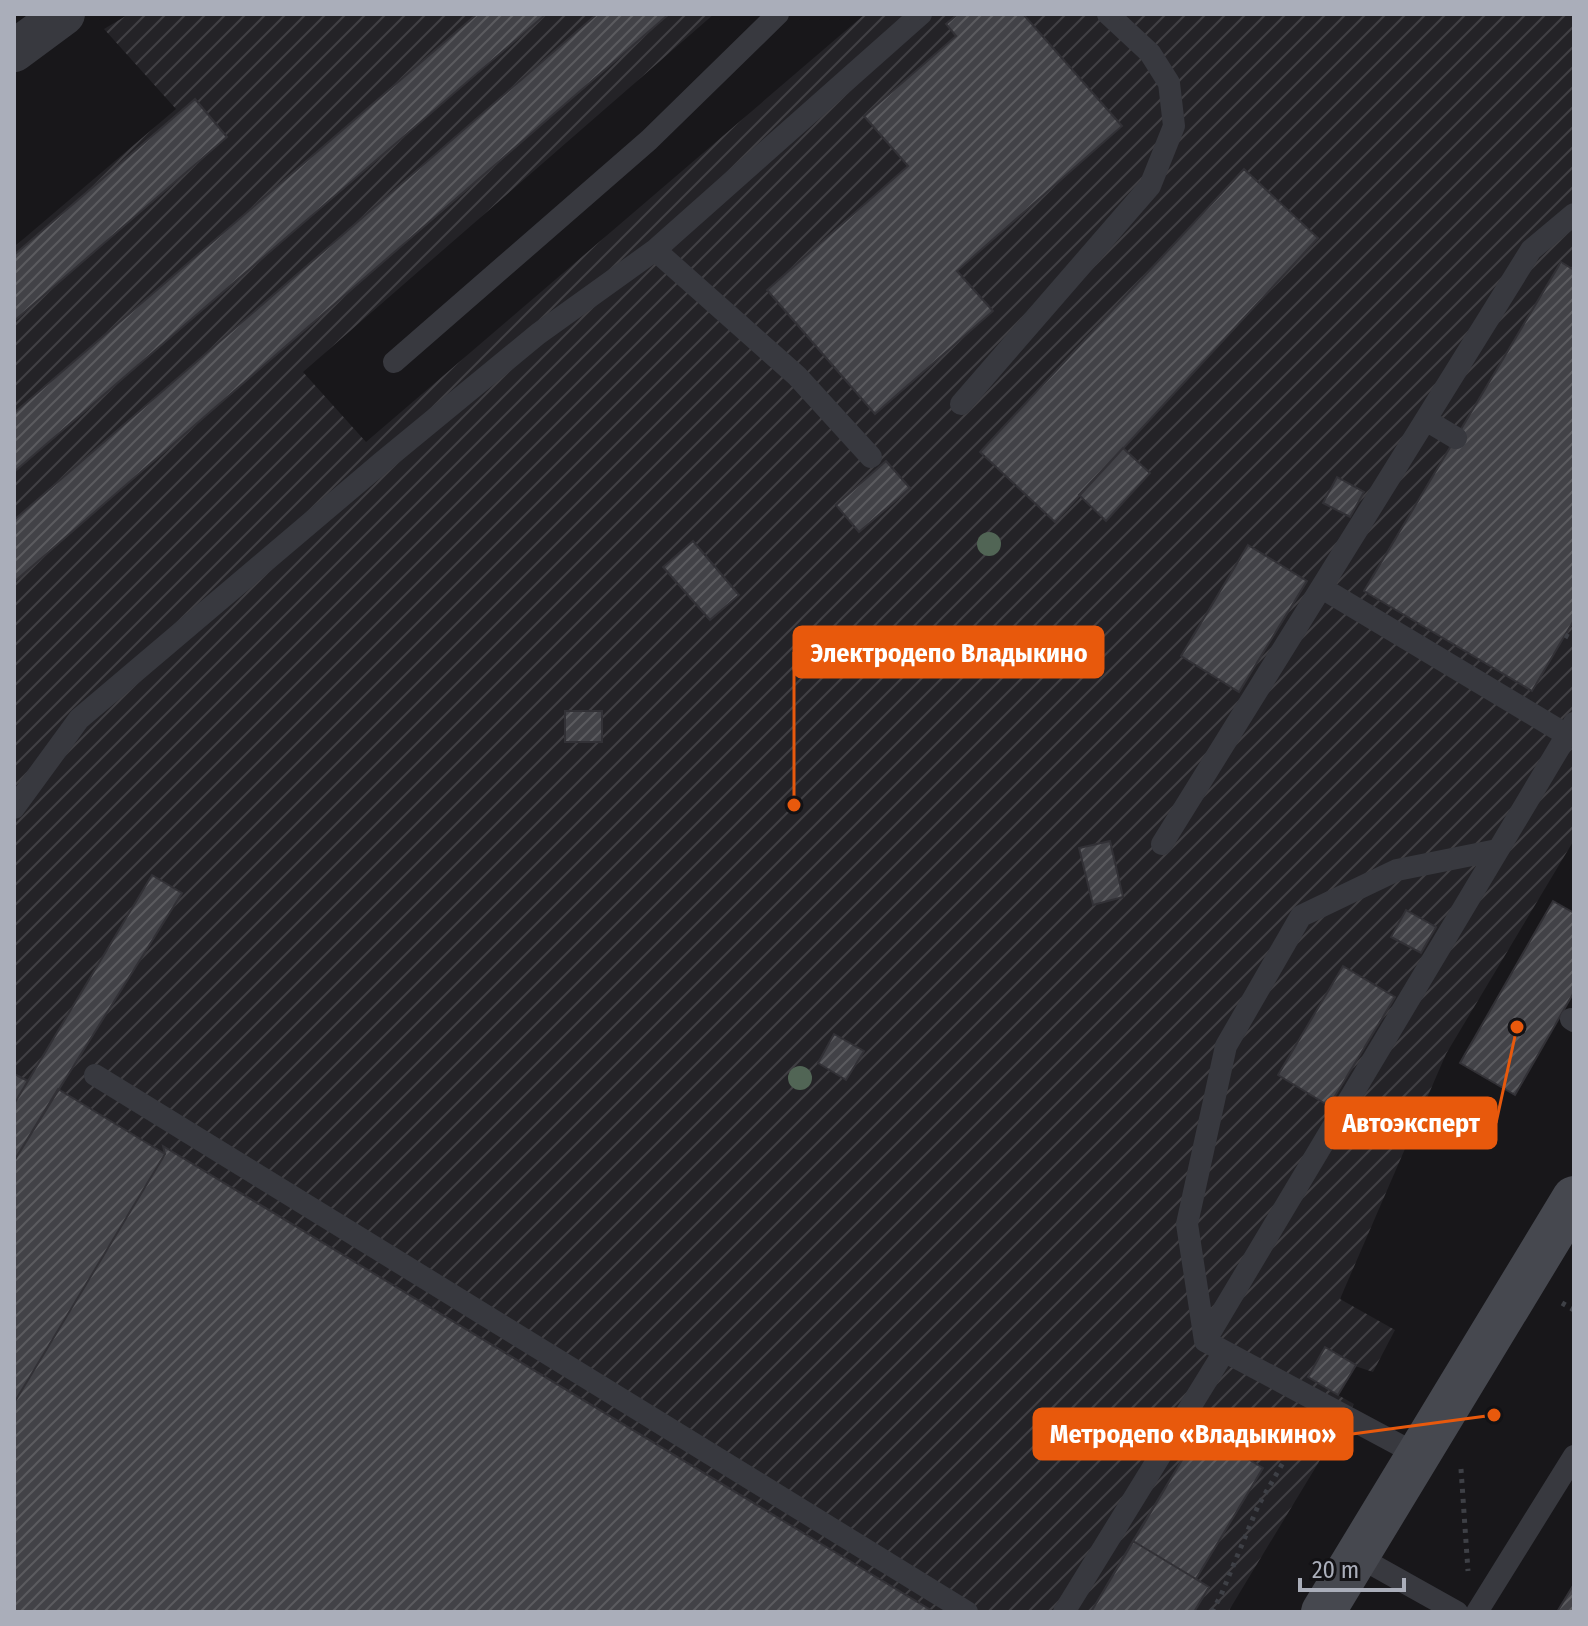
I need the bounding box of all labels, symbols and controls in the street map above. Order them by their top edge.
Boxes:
callout: Электродепо Владыкино [794,627,1103,677]
text: Электродепо Владыкино [810,638,1088,669]
callout: Автоэксперт [1326,1098,1496,1148]
text: Автоэксперт [1341,1108,1481,1139]
callout: Метродепо «Владыкино» [1034,1409,1352,1459]
text: Метродепо «Владыкино» [1050,1419,1336,1450]
scale bar [1300,1542,1404,1592]
text: 20 m [1312,1556,1359,1584]

